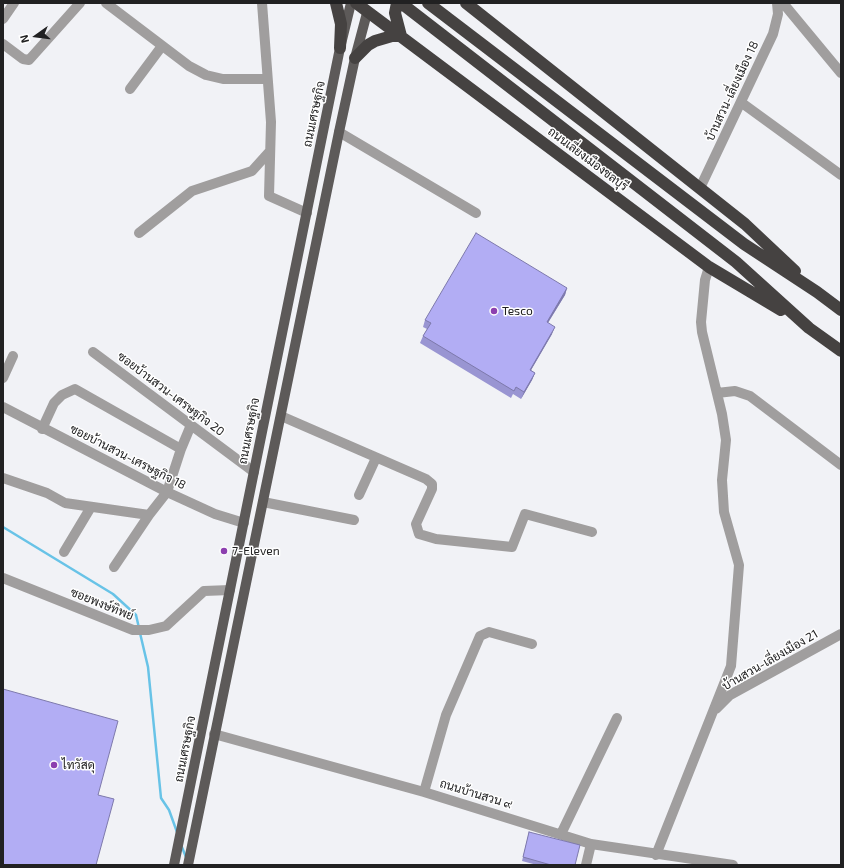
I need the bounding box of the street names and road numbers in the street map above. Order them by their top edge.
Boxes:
street label: บ้านสวน-เลี่ยงเมือง 18 [703,39,761,143]
street label: ถนนเศรษฐกิจ [300,80,328,148]
street label: ถนนเลี่ยงเมืองชลบุรี [545,124,631,194]
street label: ซอยบ้านสวน-เศรษฐกิจ 20 [115,349,227,439]
street label: ถนนเศรษฐกิจ [236,397,262,465]
street label: ซอยบ้านสวน-เศรษฐกิจ 18 [68,421,188,493]
street label: ซอยพงษ์ทิพย์ [68,585,136,623]
street label: บ้านสวน-เลี่ยงเมือง 21 [720,627,820,693]
street label: ถนนเศรษฐกิจ [172,715,198,783]
street label: ถนนบ้านสวน ๙ [438,776,514,812]

